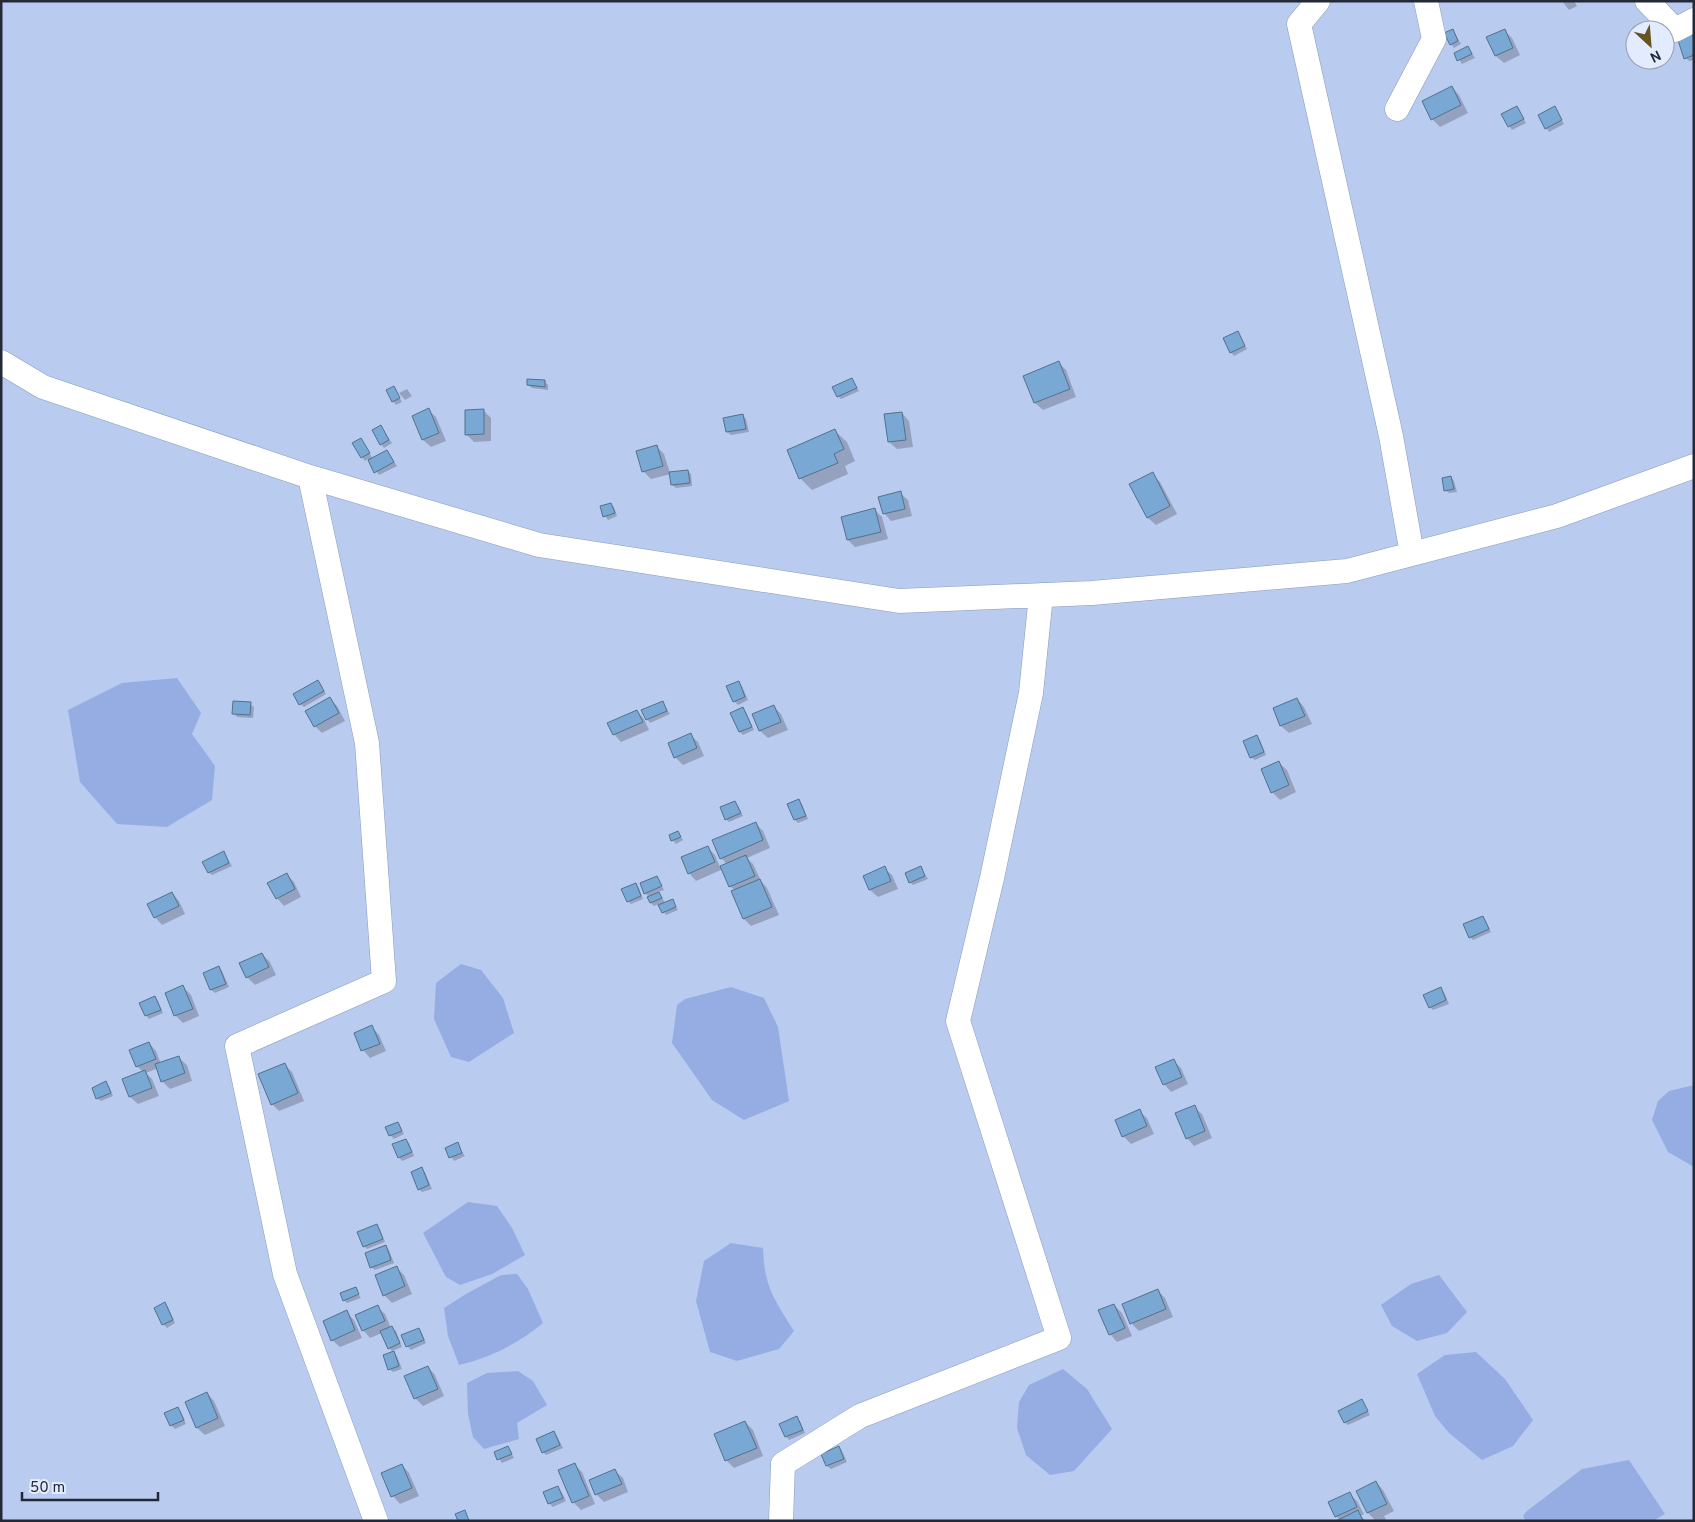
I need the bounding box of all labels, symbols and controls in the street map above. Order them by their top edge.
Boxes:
north arrow [1625,20,1675,70]
text: N [1647,45,1663,65]
scale bar [22,1470,159,1502]
text: 50 m [30,1479,65,1498]

